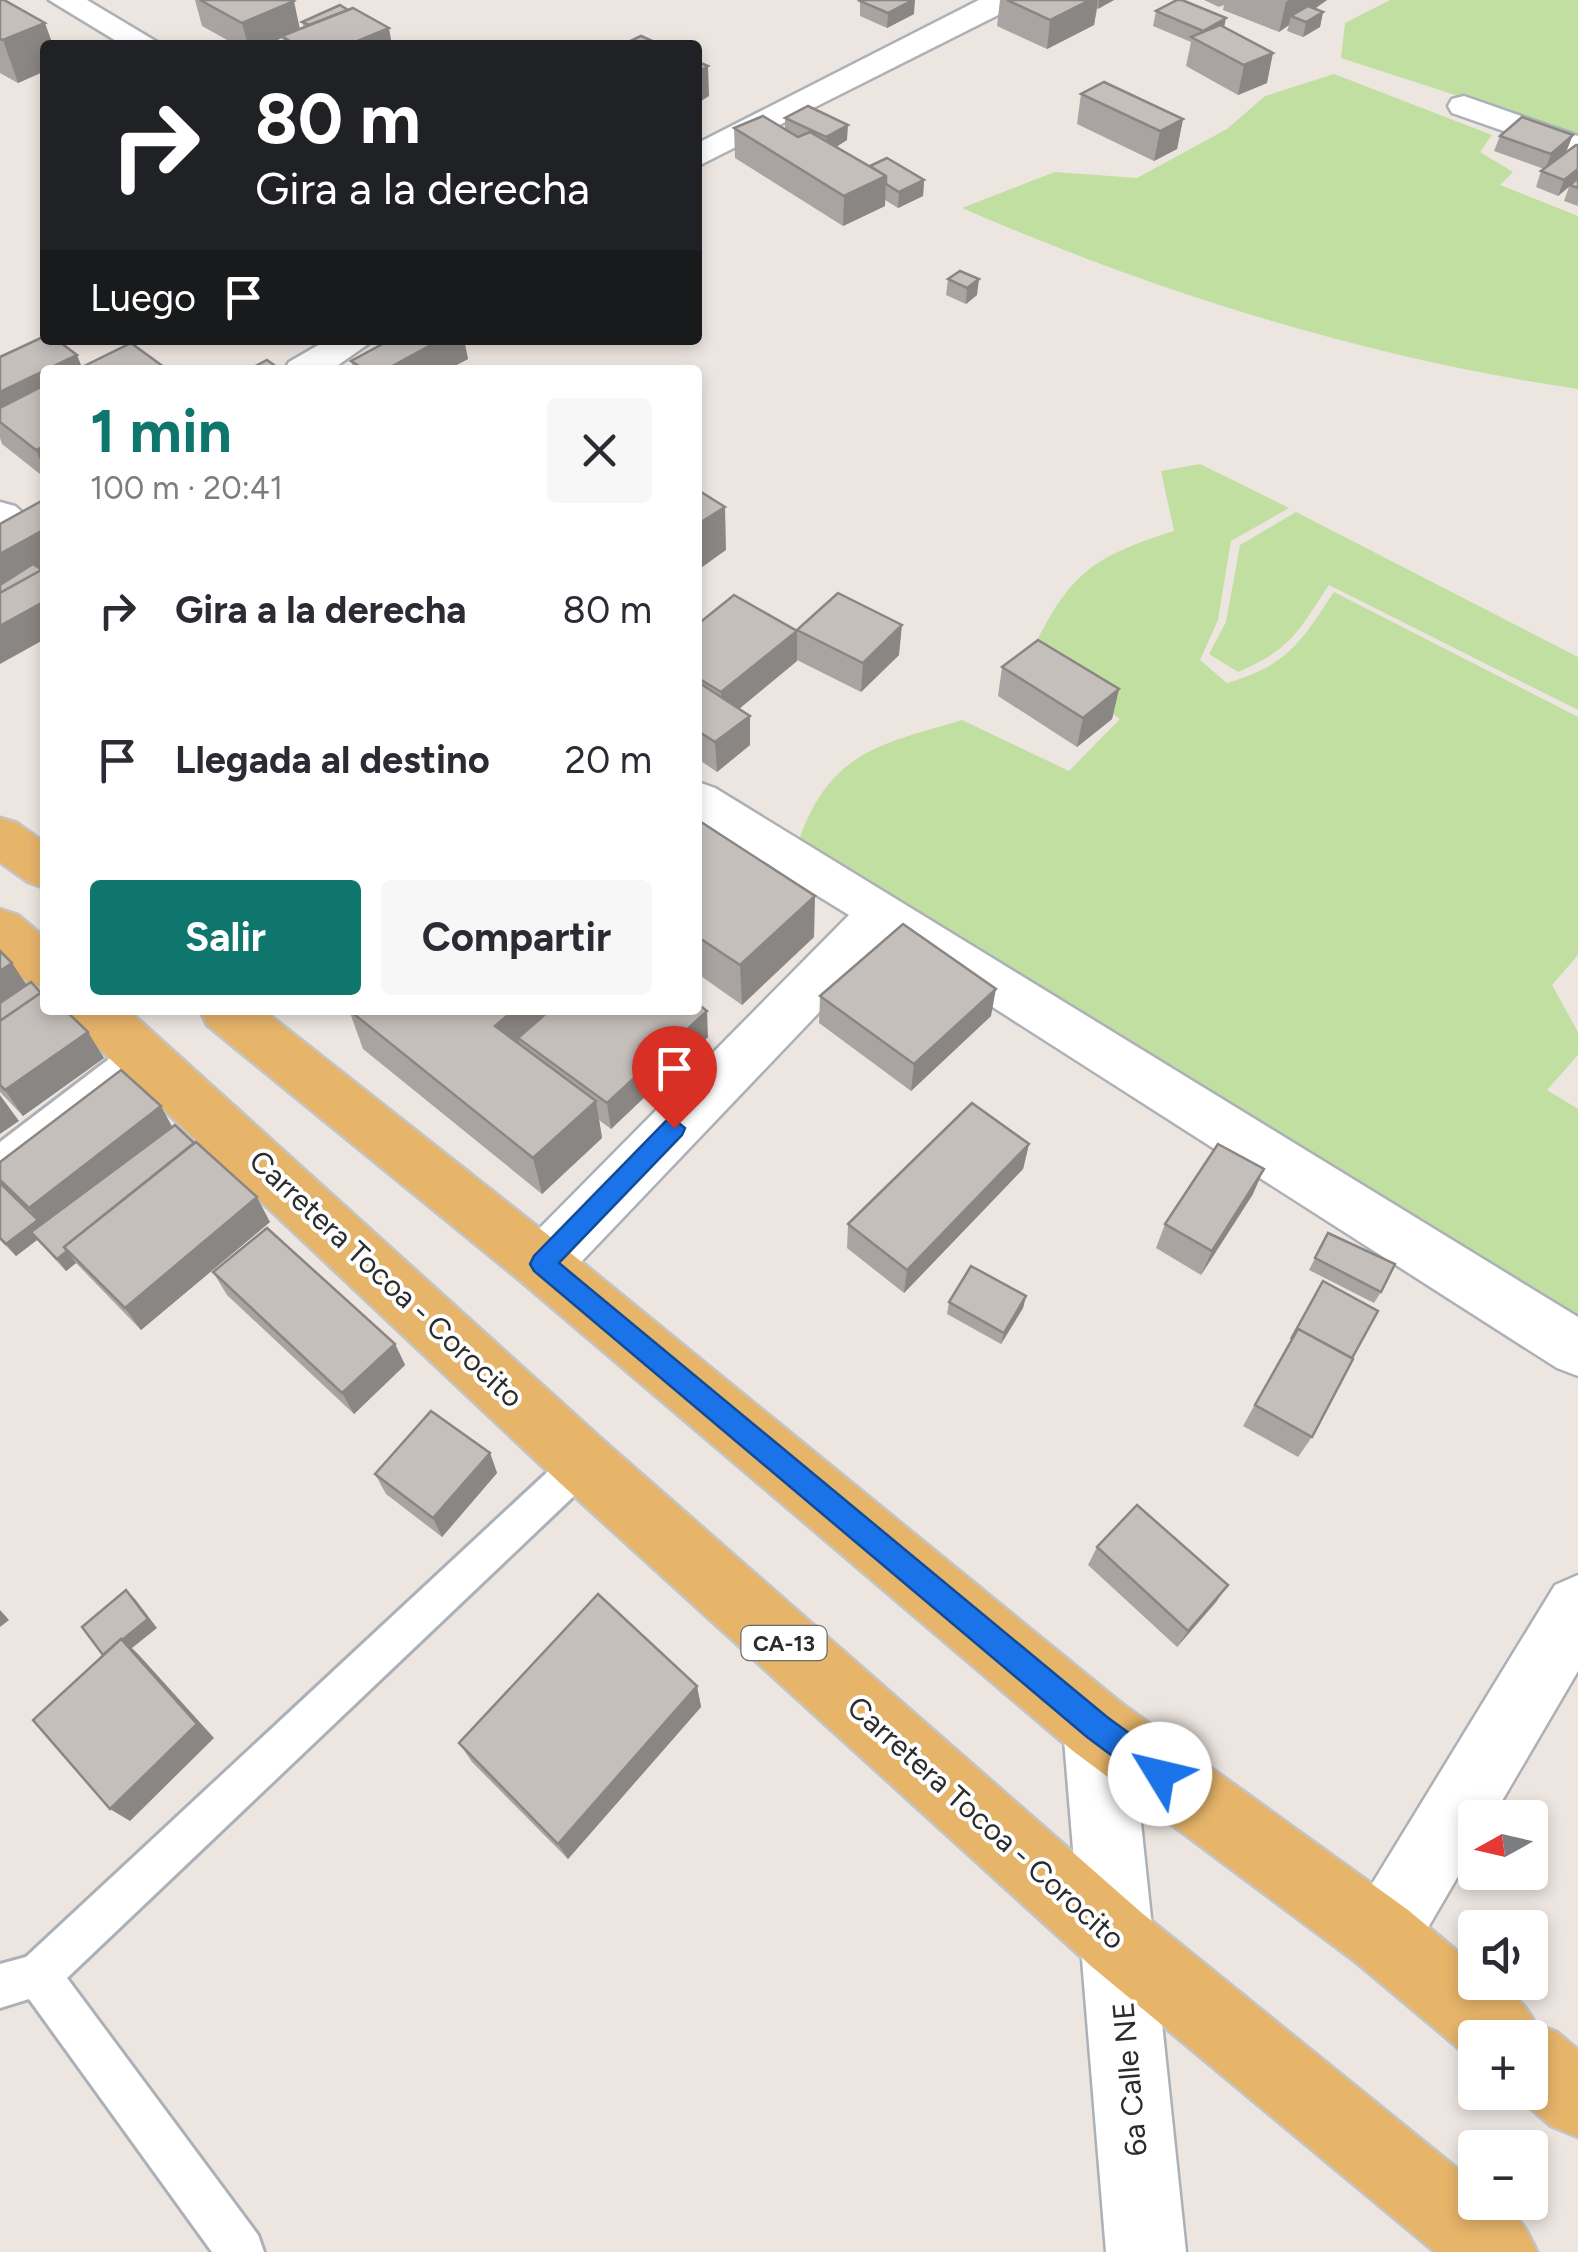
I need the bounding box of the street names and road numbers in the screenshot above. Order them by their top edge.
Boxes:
street label: Carretera Tocoa - Corocito [242,1142,531,1415]
road number: CA-13 [742,1626,826,1660]
street label: Carretera Tocoa - Corocito [840,1688,1133,1957]
street label: 6a Calle NE [1104,2000,1155,2158]

